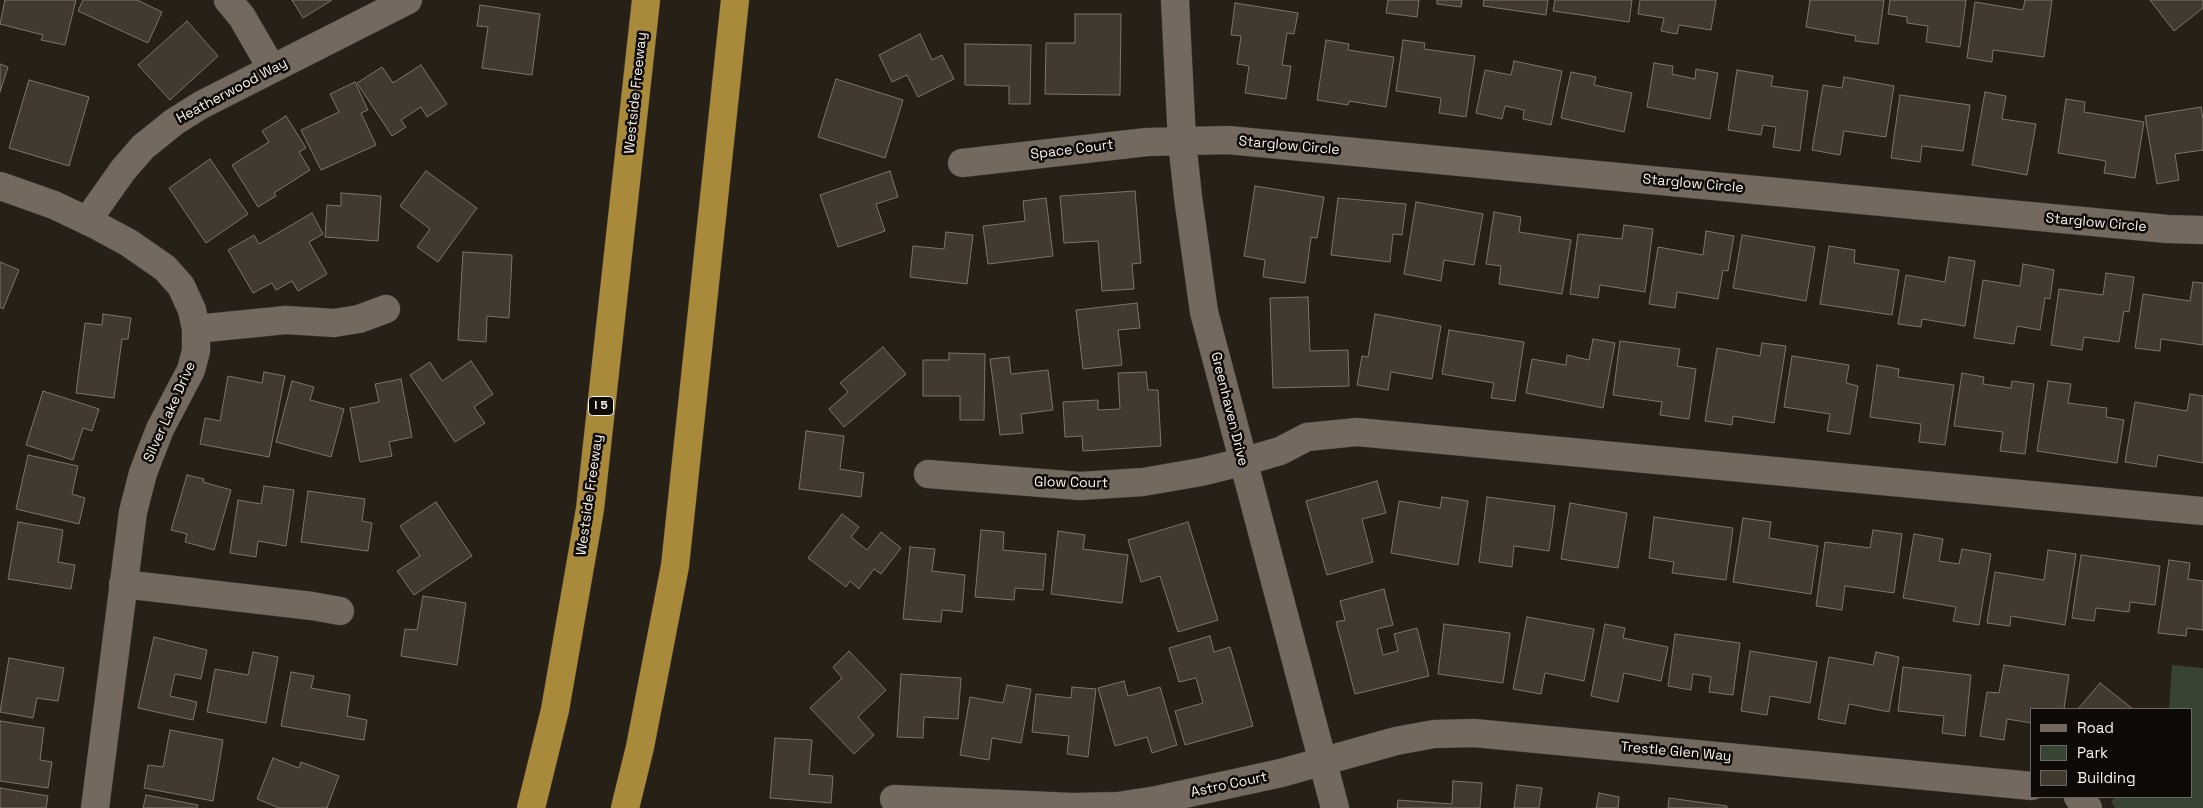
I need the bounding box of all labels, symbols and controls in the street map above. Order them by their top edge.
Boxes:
street label: Westside Freeway [621,31,651,155]
street label: Heatherwood Way [174,55,290,127]
street label: Starglow Circle [1238,133,1340,159]
street label: Space Court [1029,137,1115,163]
street label: Starglow Circle [1642,171,1744,197]
street label: Starglow Circle [2045,210,2147,236]
street label: Greenhaven Drive [1207,350,1251,468]
street label: Silver Lake Drive [140,359,200,465]
road number: I 5 [588,396,614,416]
street label: Westside Freeway [573,433,607,557]
street label: Glow Court [1034,474,1108,492]
legend [2030,708,2193,798]
text: Road [2077,718,2114,737]
street label: Trestle Glen Way [1620,739,1732,765]
text: Park [2077,743,2108,762]
text: Building [2077,768,2136,787]
street label: Astro Court [1189,769,1269,801]

